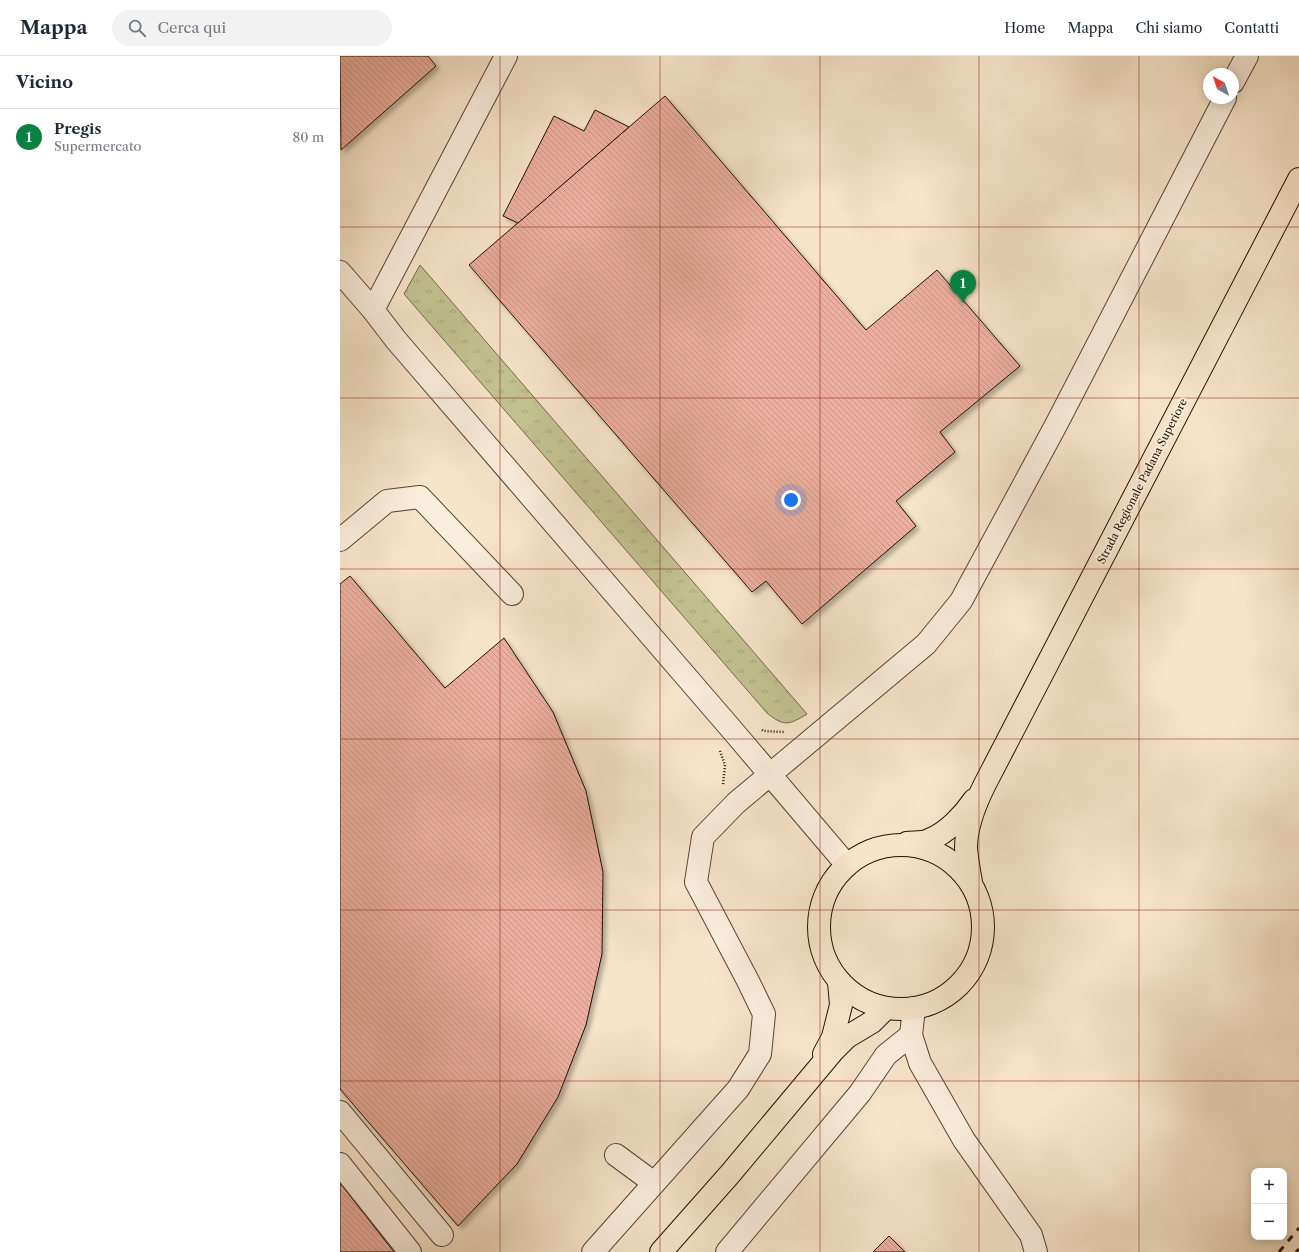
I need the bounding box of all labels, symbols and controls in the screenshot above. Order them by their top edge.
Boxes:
search box [112,10,392,46]
text: Mappa [20,16,88,39]
icon: search [126,17,148,39]
text: Cerca qui [158,18,226,37]
text: Home [1004,19,1045,37]
text: Mappa [1067,19,1113,37]
text: Chi siamo [1135,19,1202,37]
text: Contatti [1224,19,1279,37]
north arrow [1203,68,1239,104]
text: Vicino [16,72,73,92]
text: Pregis [54,119,101,138]
text: 1 [26,129,32,145]
text: 80 m [292,129,324,145]
text: Supermercato [54,138,142,154]
pin: 1 [950,270,976,303]
street label: Strada Regionale Padana Superiore [1094,396,1190,566]
your location [781,490,801,510]
map controls [1251,1168,1287,1240]
button: + [1251,1168,1287,1204]
button: − [1251,1204,1287,1240]

